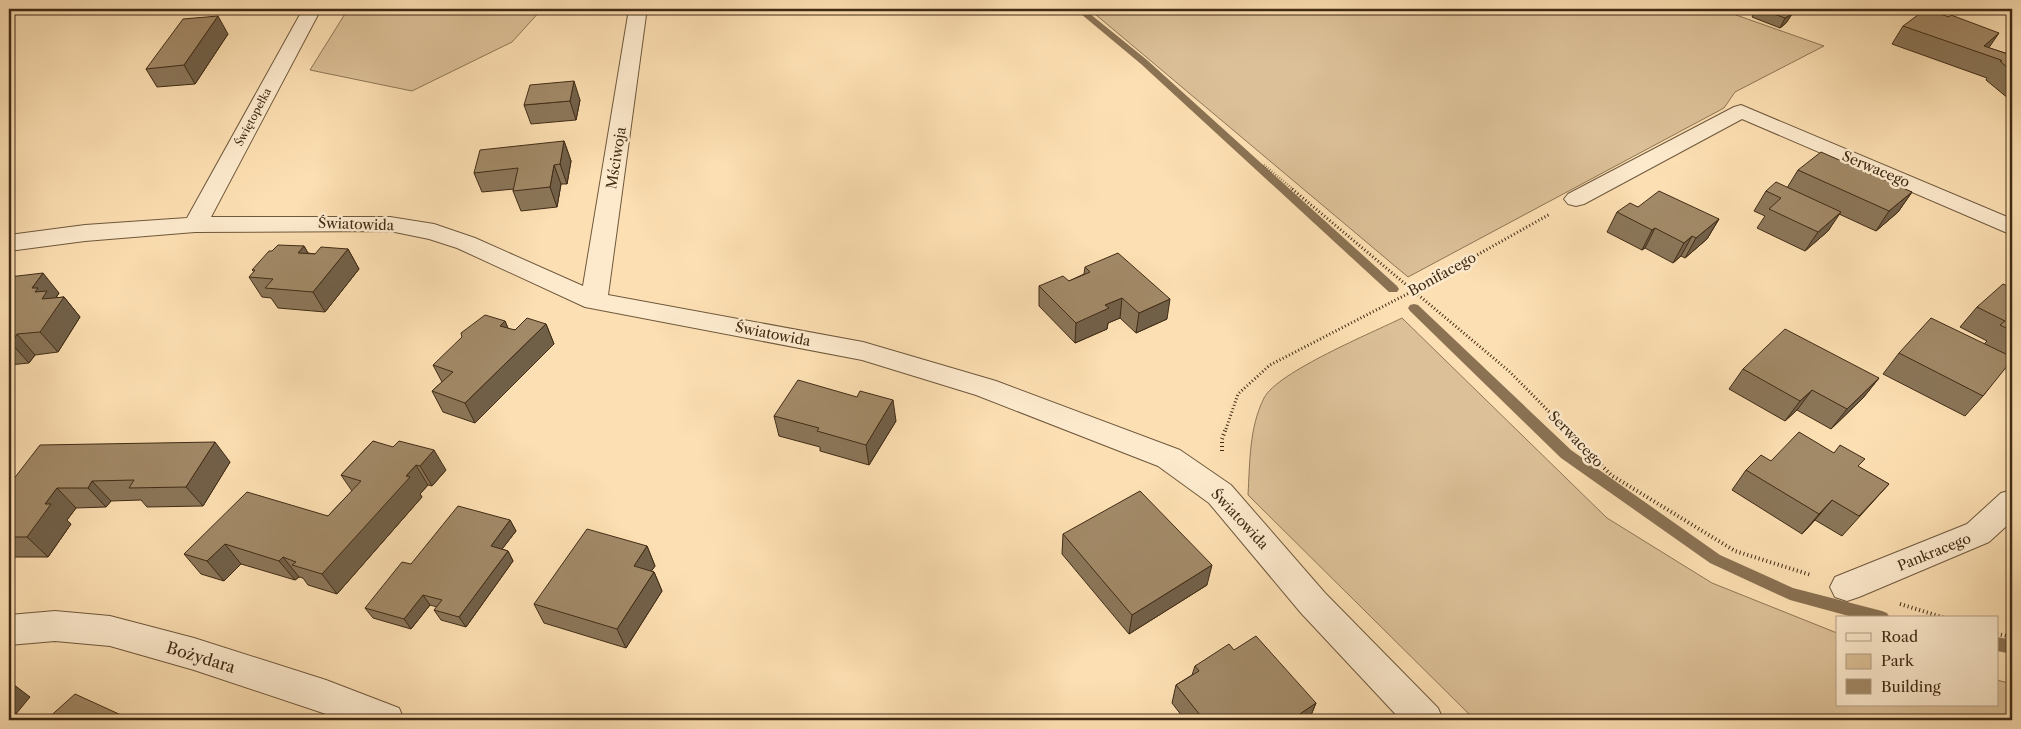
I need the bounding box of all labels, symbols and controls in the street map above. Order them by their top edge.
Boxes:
street label: Świętopełka [232,85,274,149]
street label: Mściwoja [602,125,630,190]
street label: Serwacego [1839,147,1913,191]
street label: Światowida [318,213,395,234]
street label: Bonifacego [1405,248,1479,300]
street label: Światowida [734,317,813,350]
street label: Serwacego [1545,407,1607,471]
street label: Światowida [1207,484,1274,554]
street label: Pankracego [1895,529,1973,575]
legend [1836,616,1998,706]
text: Road [1881,627,1918,646]
street label: Bożydara [164,637,238,677]
text: Park [1881,651,1915,670]
text: Building [1881,677,1941,696]

